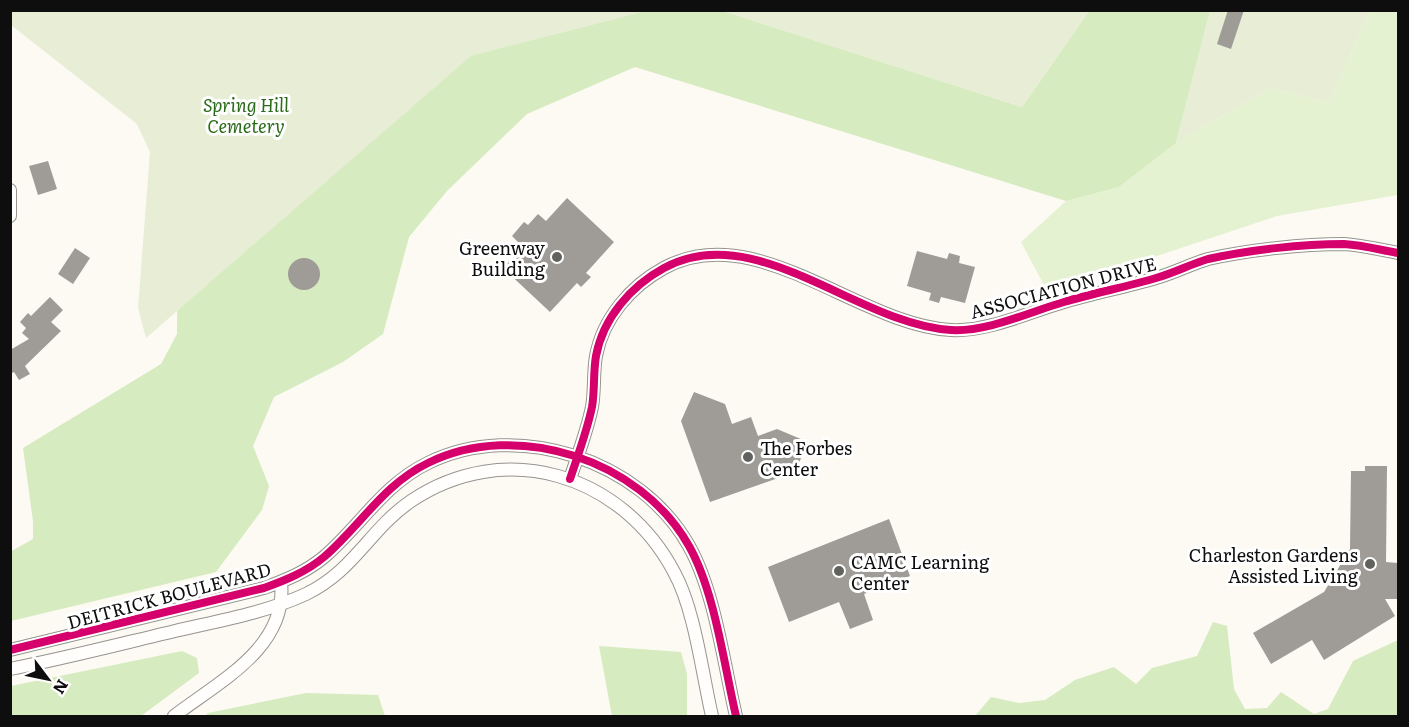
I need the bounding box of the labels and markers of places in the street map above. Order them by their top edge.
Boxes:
place label: Greenway Building [459,234,546,282]
marker: Greenway Building [550,250,564,264]
place label: The Forbes Center [760,434,852,482]
marker: The Forbes Center [741,450,755,464]
place label: Charleston Gardens Assisted Living [1189,541,1359,589]
place label: CAMC Learning Center [851,548,990,596]
marker: Charleston Gardens Assisted Living [1363,557,1377,571]
marker: CAMC Learning Center [832,564,846,578]

